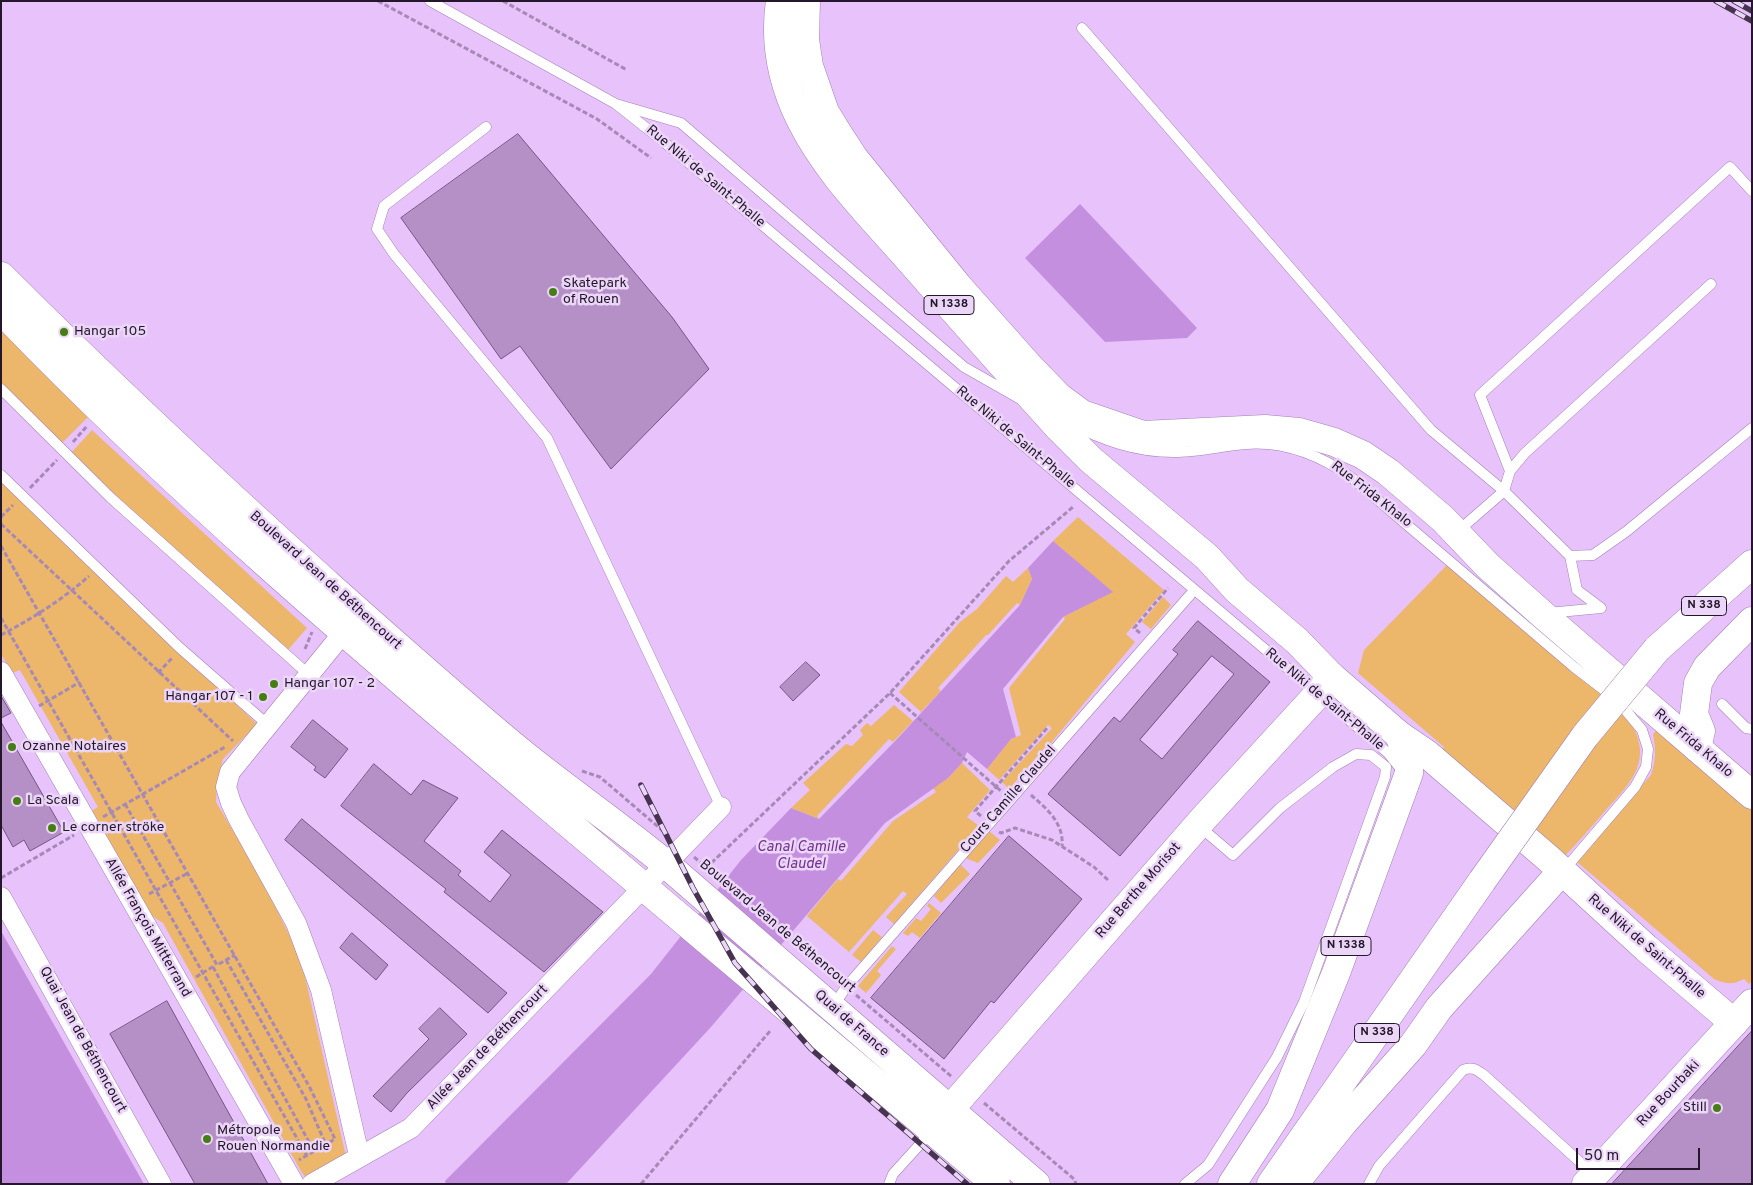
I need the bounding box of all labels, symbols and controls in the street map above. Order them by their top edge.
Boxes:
street label: Rue Niki de Saint-Phalle [642,122,768,232]
place label: Skatepark of Rouen [563,276,627,308]
marker: Skatepark of Rouen [547,286,559,298]
road number: N 1338 [924,296,974,314]
place label: Hangar 105 [74,324,146,340]
marker: Hangar 105 [58,326,70,338]
street label: Rue Niki de Saint-Phalle [952,383,1078,493]
street label: Rue Frida Khalo [1327,458,1415,532]
street label: Boulevard Jean de Béthencourt [246,508,404,654]
road number: N 338 [1682,596,1726,616]
street label: Rue Niki de Saint-Phalle [1261,645,1387,755]
place label: Hangar 107 - 2 [284,676,375,692]
marker: Hangar 107 - 2 [268,678,280,690]
place label: Hangar 107 - 1 [165,689,253,705]
marker: Hangar 107 - 1 [257,691,269,703]
street label: Rue Frida Khalo [1650,706,1736,782]
place label: Ozanne Notaires [22,739,126,755]
marker: Ozanne Notaires [6,741,18,753]
street label: Cours Camille Claudel [958,743,1060,857]
place label: La Scala [27,793,79,809]
marker: La Scala [11,795,23,807]
place label: Le corner ströke [62,820,164,836]
marker: Le corner ströke [46,822,58,834]
water label: Canal Camille Claudel [757,839,845,874]
street label: Rue Berthe Morisot [1093,840,1185,942]
street label: Allée François Mitterrand [100,855,194,1001]
street label: Boulevard Jean de Béthencourt [695,857,859,997]
street label: Rue Niki de Saint-Phalle [1584,891,1708,1003]
road number: N 1338 [1321,936,1371,956]
street label: Quai Jean de Béthencourt [35,964,129,1116]
street label: Allée Jean de Béthencourt [424,982,552,1114]
street label: Quai de France [810,987,892,1061]
road number: N 338 [1354,1024,1400,1042]
street label: Rue Bourbaki [1634,1057,1704,1131]
place label: Still [1683,1100,1707,1116]
marker: Still [1711,1102,1723,1114]
place label: Métropole Rouen Normandie [217,1123,330,1156]
marker: Métropole Rouen Normandie [201,1133,213,1145]
scale bar [1578,1138,1702,1170]
text: 50 m [1584,1147,1619,1166]

